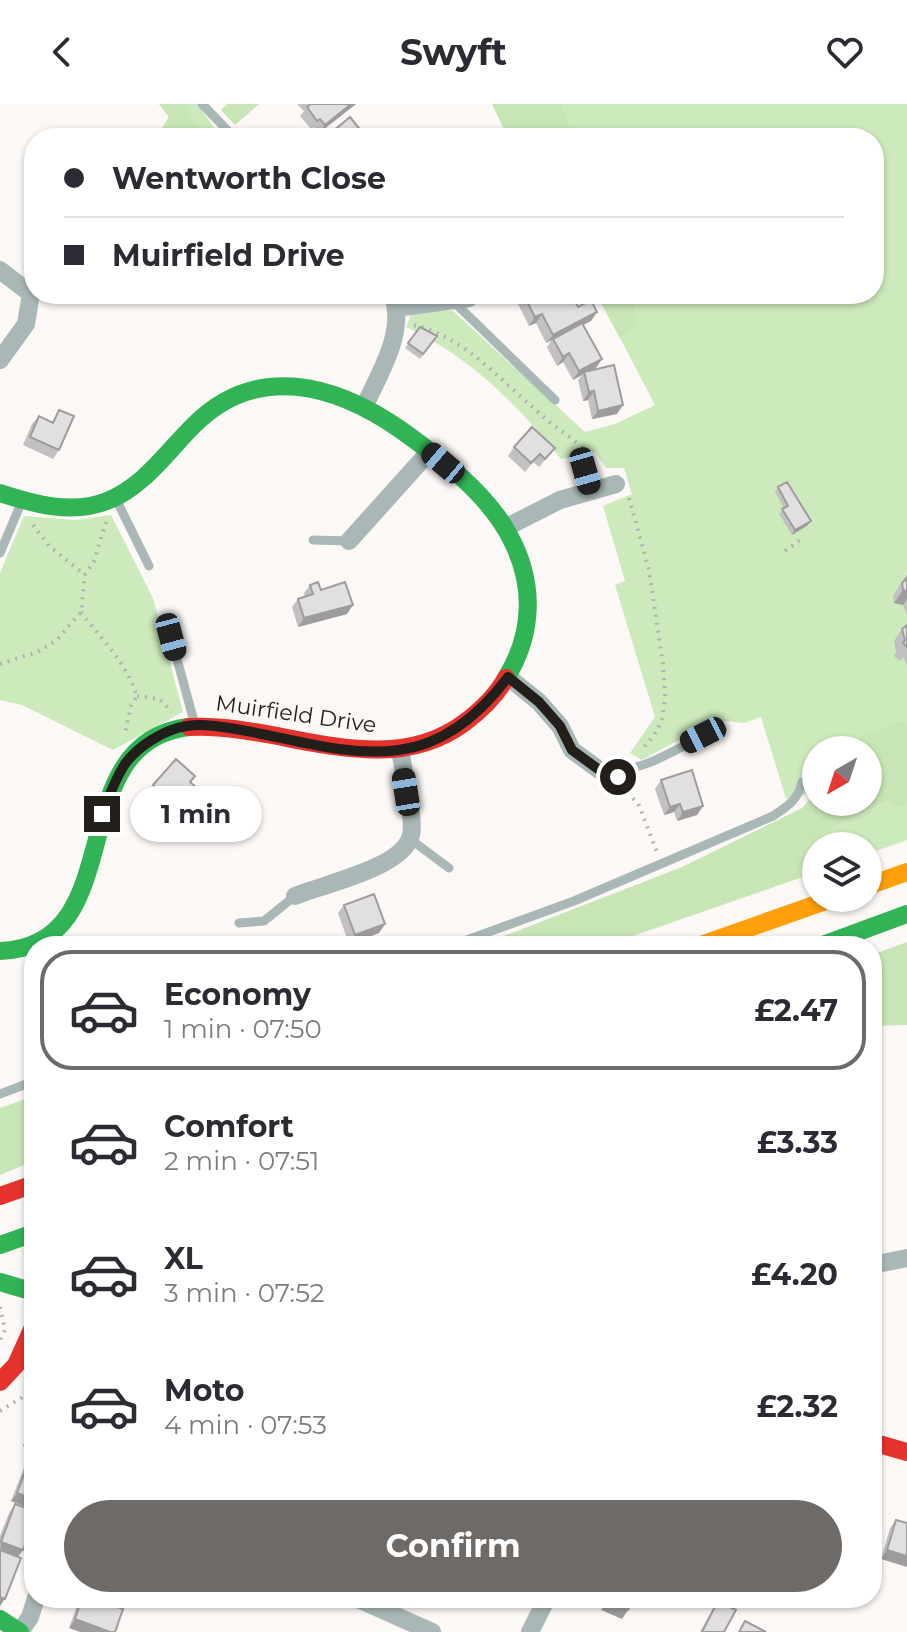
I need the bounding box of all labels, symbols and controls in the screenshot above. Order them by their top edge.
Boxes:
icon: back [40,30,84,74]
text: Swyft [400,30,507,74]
icon: heart [823,30,867,74]
text: Wentworth Close [112,160,386,197]
text: Muirfield Drive [112,237,345,274]
car [417,438,469,488]
car [567,445,603,497]
car [153,611,189,663]
street label: Muirfield Drive [214,689,378,739]
car [676,713,730,757]
north arrow [802,736,882,816]
map controls [802,736,882,912]
route start [600,759,636,795]
car [390,766,422,818]
callout: 1 min [130,786,262,842]
route end [84,796,120,832]
text: 1 min [161,798,231,830]
button: layers [802,832,882,912]
icon: car [68,974,140,1046]
text: Economy [164,976,311,1013]
text: £2.47 [754,992,838,1029]
text: 1 min · 07:50 [164,1013,322,1045]
icon: car [68,1106,140,1178]
text: Comfort [164,1108,294,1145]
text: £3.33 [757,1124,838,1161]
text: 2 min · 07:51 [164,1145,319,1177]
icon: car [68,1238,140,1310]
text: XL [164,1240,203,1277]
text: £4.20 [751,1256,838,1293]
text: 3 min · 07:52 [164,1277,324,1309]
icon: car [68,1370,140,1442]
text: Moto [164,1372,245,1409]
text: £2.32 [757,1388,838,1425]
text: 4 min · 07:53 [164,1409,327,1441]
button: Confirm [64,1500,842,1592]

